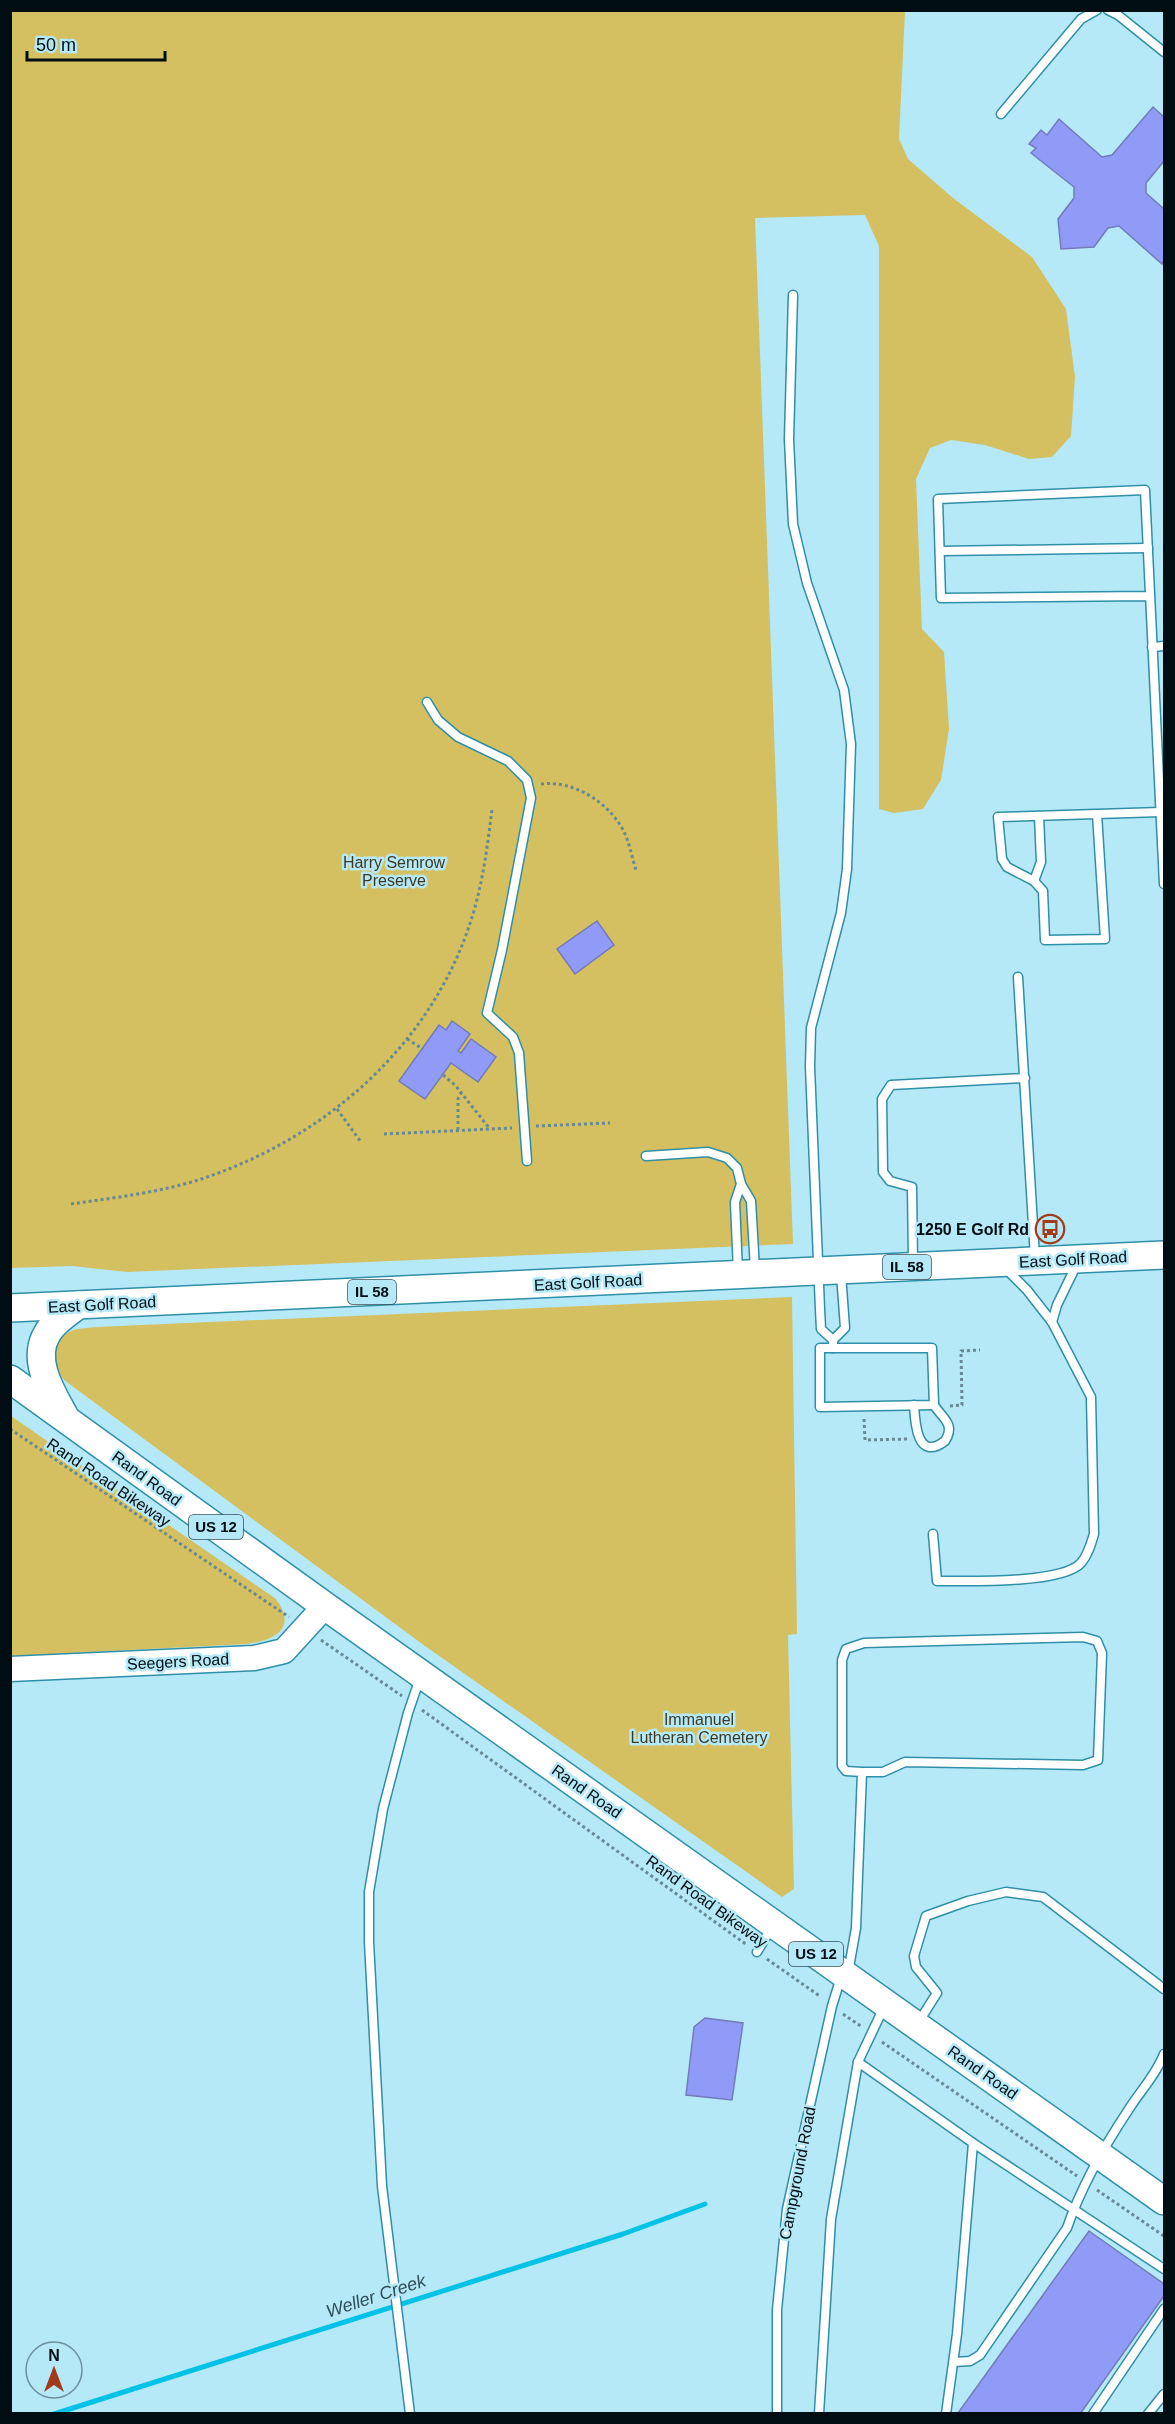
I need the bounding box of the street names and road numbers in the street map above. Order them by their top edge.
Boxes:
street label: East Golf Road [1018,1248,1128,1271]
road number: IL 58 [883,1255,931,1279]
street label: East Golf Road [533,1271,643,1294]
road number: IL 58 [348,1280,396,1304]
street label: East Golf Road [47,1293,157,1316]
street label: Rand Road Bikeway [44,1435,174,1530]
street label: Rand Road [109,1448,184,1509]
road number: US 12 [189,1515,243,1539]
street label: Seegers Road [127,1650,230,1673]
street label: Rand Road [549,1761,625,1822]
street label: Rand Road Bikeway [643,1852,770,1951]
road number: US 12 [789,1942,843,1966]
street label: Rand Road [945,2042,1021,2103]
street label: Campground Road [776,2105,819,2241]

